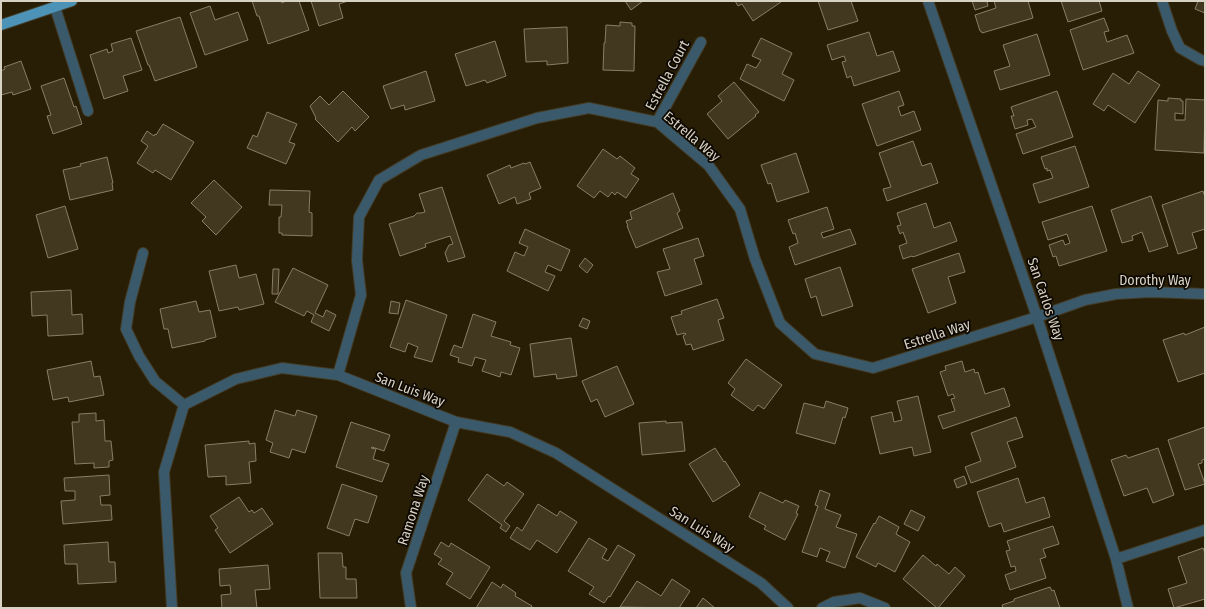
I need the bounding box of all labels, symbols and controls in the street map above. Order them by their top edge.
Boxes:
street label: Estrella Court [642,37,693,113]
street label: Estrella Way [660,108,724,166]
street label: San Carlos Way [1023,256,1068,343]
street label: Dorothy Way [1119,272,1192,289]
street label: Estrella Way [902,316,973,353]
street label: San Luis Way [372,368,448,411]
street label: Ramona Way [394,472,433,547]
street label: San Luis Way [666,503,738,557]

